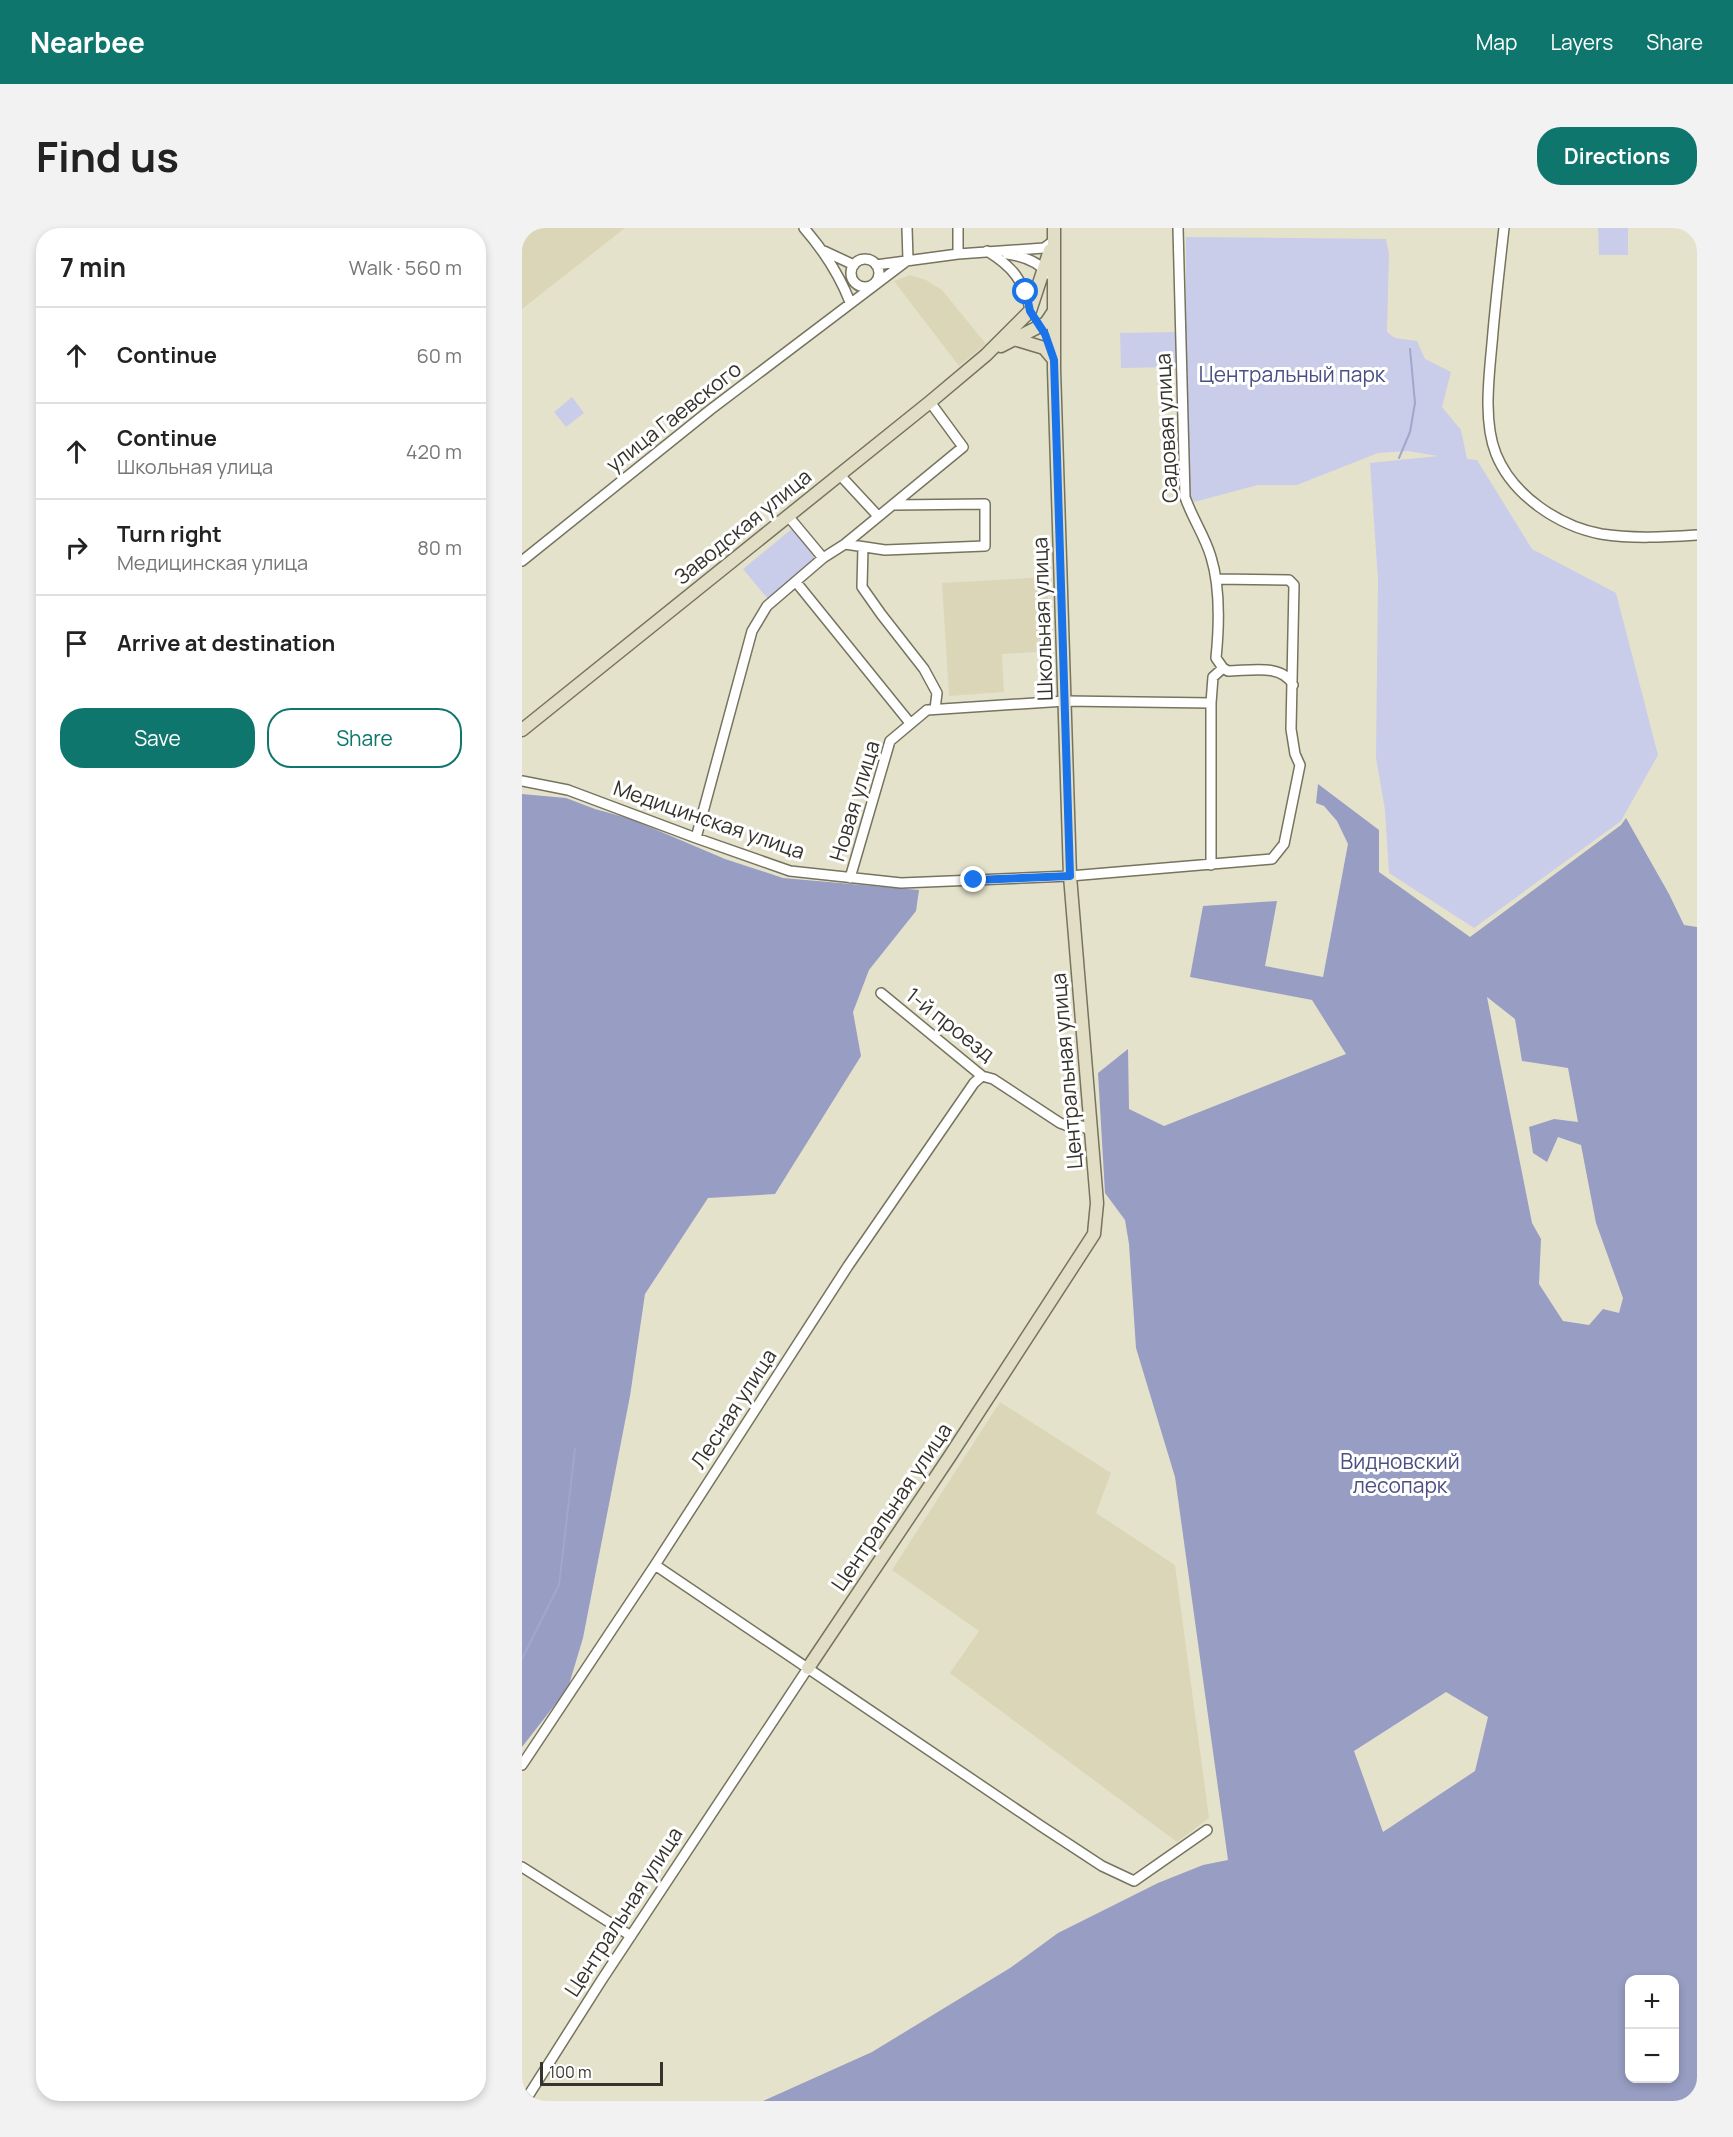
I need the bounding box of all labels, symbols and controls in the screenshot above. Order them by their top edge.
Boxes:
text: Nearbee [30,23,145,61]
text: Map [1476,28,1517,56]
text: Layers [1550,28,1613,56]
text: Share [1646,28,1703,56]
text: Find us [36,127,179,185]
button: Directions [1537,127,1697,185]
text: 7 min [60,249,126,285]
text: Walk · 560 m [349,254,462,281]
route start [1012,278,1038,304]
icon: ahead [60,339,93,372]
text: Continue [117,340,217,370]
text: 60 m [416,342,462,369]
street label: Садовая улица [1148,353,1184,504]
street label: улица Гаевского [600,355,747,478]
park label: Центральный парк [1199,360,1386,388]
text: Continue [117,423,217,453]
icon: ahead [60,435,93,468]
text: 420 m [406,438,462,465]
text: Школьная улица [117,453,273,480]
street label: Заводская улица [668,462,817,590]
text: Turn right [117,519,222,549]
icon: right [60,531,93,564]
text: 80 m [417,534,462,561]
street label: Школьная улица [1025,537,1059,701]
text: Медицинская улица [117,549,308,576]
icon: arrive [60,627,93,660]
text: Arrive at destination [117,628,335,658]
button: Save [60,708,255,768]
button: Share [267,708,462,768]
street label: Новая улица [822,737,886,864]
street label: Медицинская улица [610,773,809,865]
route end [960,866,986,892]
street label: Центральная улица [1043,972,1089,1170]
street label: 1-й проезд [901,981,1001,1068]
street label: Лесная улица [684,1343,782,1474]
street label: Центральная улица [825,1417,958,1596]
park label: Видновский лесопарк [1340,1447,1460,1499]
street label: Центральная улица [558,1821,688,2002]
map controls [1625,1975,1679,2083]
button: + [1625,1975,1679,2029]
button: − [1625,2029,1679,2083]
scale bar [540,2059,663,2086]
text: 100 m [549,2061,592,2083]

